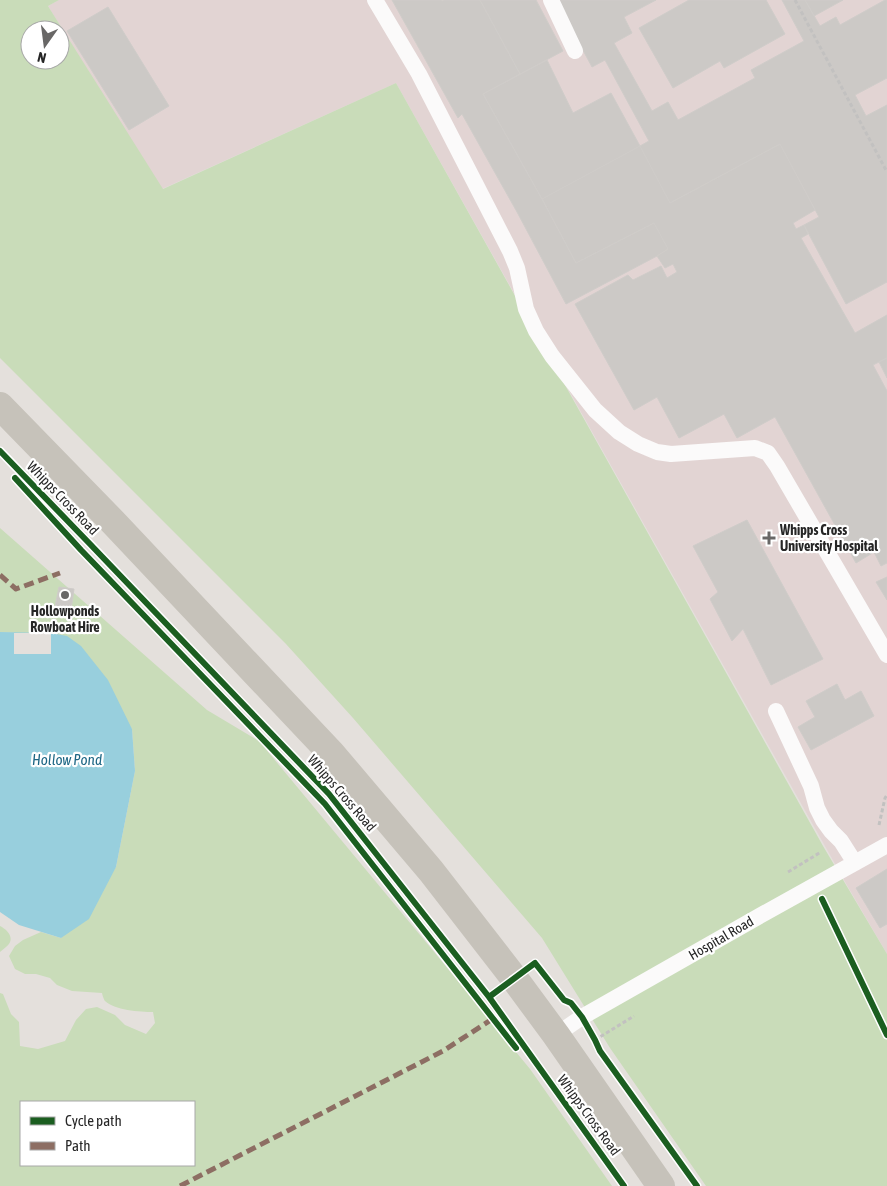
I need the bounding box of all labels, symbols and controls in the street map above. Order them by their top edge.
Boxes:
north arrow [20,20,70,70]
text: N [36,49,48,66]
street label: Whipps Cross Road [24,458,102,538]
place label: Whipps Cross University Hospital [779,522,878,554]
marker: Whipps Cross University Hospital [762,531,776,545]
marker: Hollowponds Rowboat Hire [59,589,71,601]
place label: Hollowponds Rowboat Hire [30,603,100,635]
water label: Hollow Pond [32,751,102,768]
street label: Whipps Cross Road [305,752,379,834]
street label: Hospital Road [686,913,756,963]
street label: Whipps Cross Road [554,1072,624,1158]
legend [20,1101,195,1166]
text: Cycle path [65,1112,122,1129]
text: Path [65,1137,91,1154]

